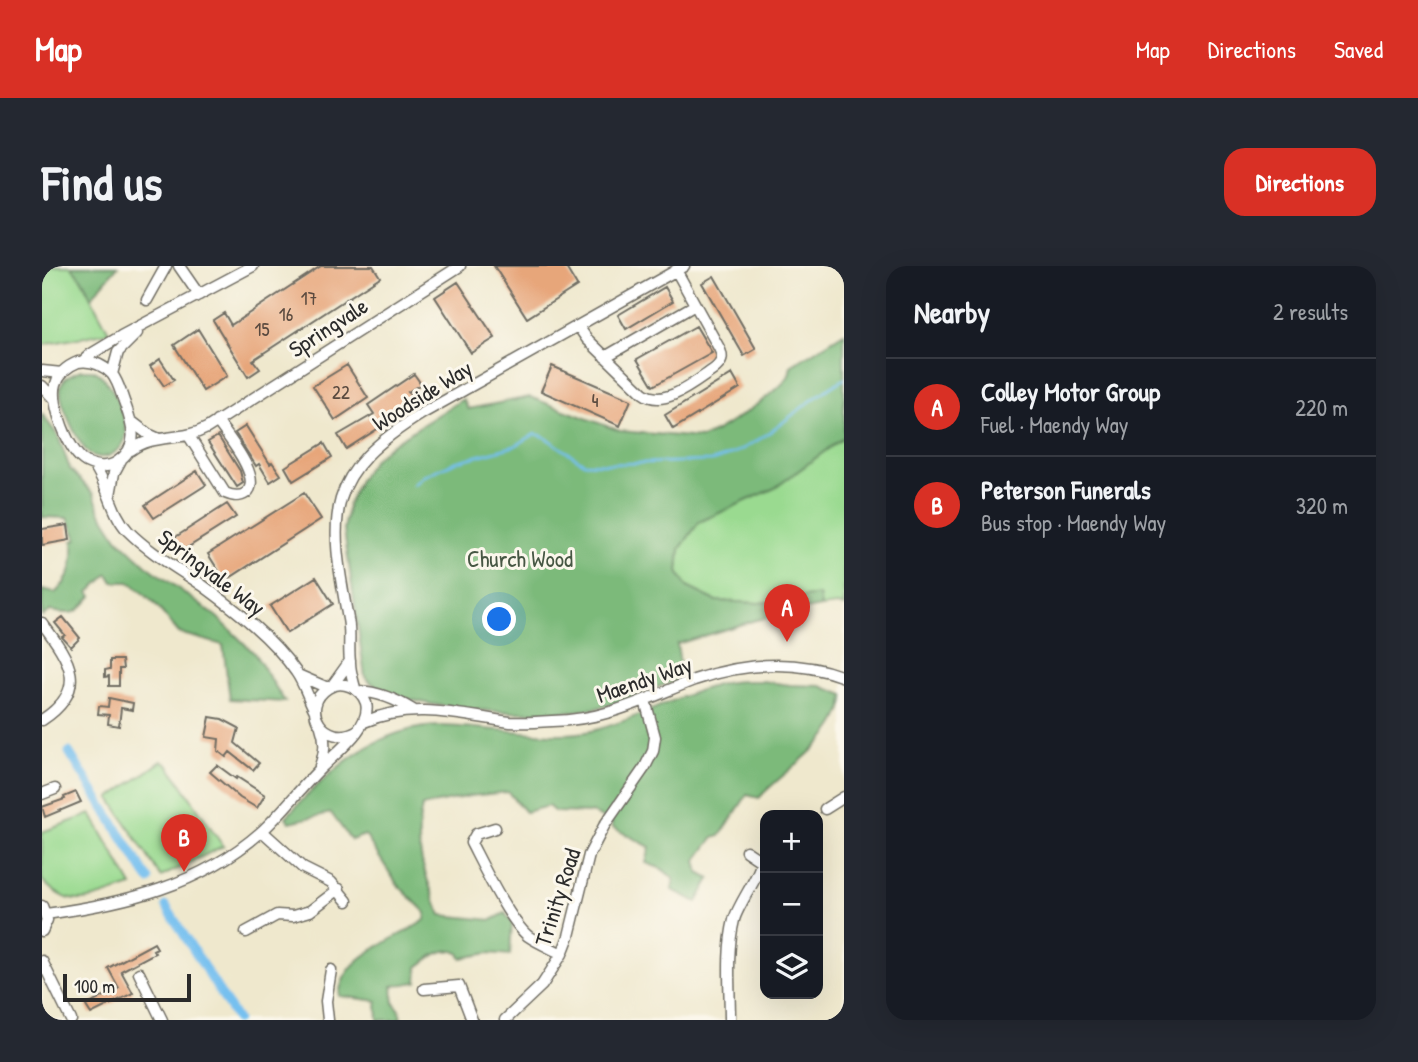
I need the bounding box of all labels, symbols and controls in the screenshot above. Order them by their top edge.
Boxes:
text: Map [35,27,82,71]
text: Map [1136,33,1170,65]
text: Directions [1208,33,1296,65]
text: Saved [1334,33,1383,65]
button: Directions [1224,148,1376,216]
text: Find us [42,149,162,215]
house number: 17 [301,285,317,311]
street label: Springvale [282,290,374,364]
text: Nearby [914,292,990,332]
text: 2 results [1273,296,1348,327]
house number: 16 [279,301,293,327]
house number: 15 [255,316,269,342]
street label: Woodside Way [366,352,478,438]
text: Colley Motor Group [981,374,1160,409]
house number: 22 [332,379,350,405]
house number: 4 [591,387,599,413]
text: A [931,392,943,423]
text: 220 m [1295,392,1348,423]
text: Fuel · Maendy Way [981,409,1128,440]
text: Peterson Funerals [981,472,1151,507]
text: B [931,490,943,521]
text: 320 m [1296,490,1348,521]
text: Bus stop · Maendy Way [981,507,1166,538]
street label: Springvale Way [152,521,272,623]
park label: Church Wood [467,543,573,574]
pin: A [764,584,810,642]
your location [482,602,516,636]
street label: Maendy Way [592,648,696,710]
map controls [760,810,823,999]
button: + [760,810,823,873]
pin: B [161,814,207,872]
street label: Trinity Road [527,844,587,950]
button: − [760,873,823,936]
button: layers [760,936,823,999]
scale bar [63,971,191,1003]
text: 100 m [74,973,115,999]

